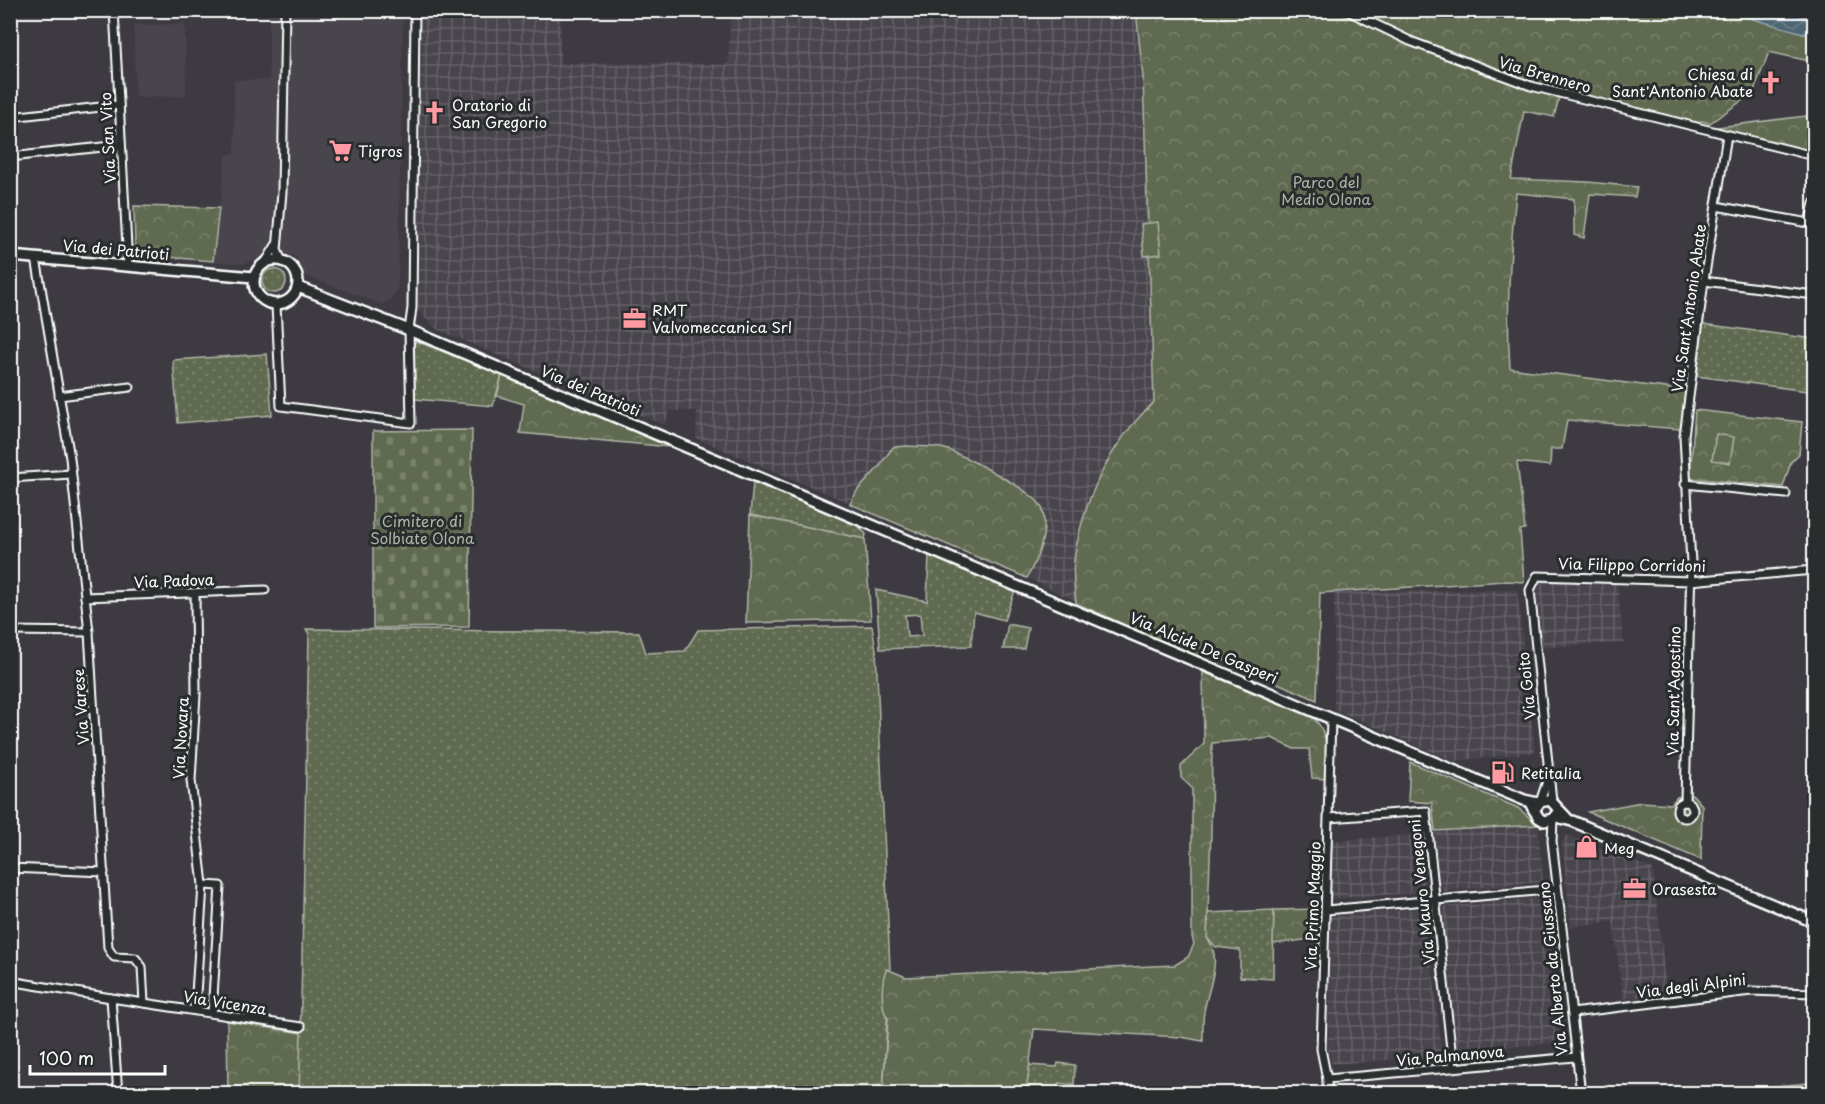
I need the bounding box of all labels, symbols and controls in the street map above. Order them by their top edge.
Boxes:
street label: Via Brennero [1496,50,1594,98]
place label: Chiesa di Sant'Antonio Abate [1612,62,1753,102]
church icon: Chiesa di Sant'Antonio Abate [1758,69,1784,95]
street label: Via San Vito [93,92,121,184]
place label: Oratorio di San Gregorio [452,93,547,133]
church icon: Oratorio di San Gregorio [421,100,447,126]
supermarket icon: Tigros [327,137,353,163]
place label: Tigros [358,139,403,162]
park label: Parco del Medio Olona [1281,170,1371,210]
street label: Via Sant'Antonio Abate [1665,222,1711,394]
street label: Via dei Patrioti [62,233,170,265]
place label: RMT Valvomeccanica Srl [652,298,792,338]
office icon: RMT Valvomeccanica Srl [621,305,647,331]
street label: Via dei Patrioti [537,359,645,421]
park label: Cimitero di Solbiate Olona [370,509,475,549]
street label: Via Filippo Corridoni [1558,551,1706,577]
street label: Via Padova [133,567,215,593]
street label: Via Alcide De Gasperi [1126,605,1282,689]
street label: Via Sant'Agostino [1660,626,1686,756]
street label: Via Goito [1511,651,1541,721]
street label: Via Varese [66,668,94,746]
street label: Via Novara [166,696,194,780]
fuel station icon: Retitalia [1490,759,1516,785]
place label: Retitalia [1521,761,1582,784]
street label: Via Mauro Venegoni [1402,818,1440,966]
shop icon: Meg [1573,834,1599,860]
place label: Meg [1604,836,1635,859]
street label: Via Primo Maggio [1298,841,1326,971]
office icon: Orasesta [1621,875,1647,901]
place label: Orasesta [1652,877,1717,900]
street label: Via Alberto da Giussano [1531,881,1573,1057]
street label: Via degli Alpini [1635,967,1747,1003]
street label: Via Vicenza [182,984,269,1020]
scale bar [30,1038,165,1076]
street label: Via Palmanova [1395,1039,1506,1071]
text: 100 m [39,1044,94,1071]

